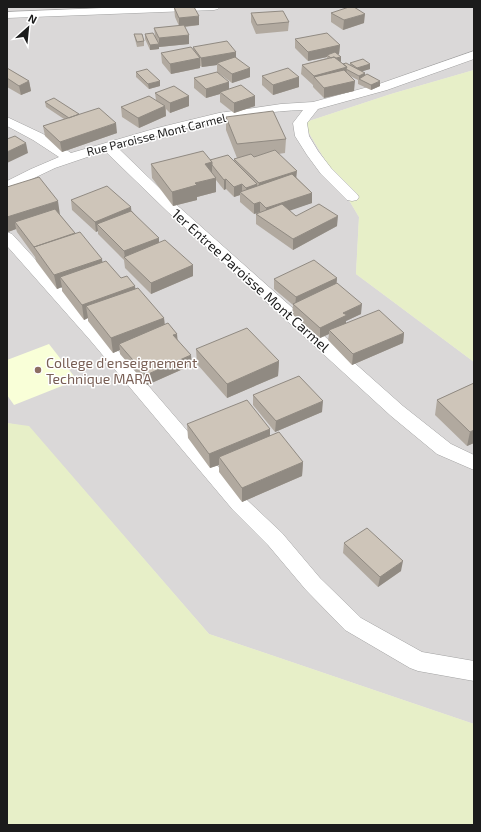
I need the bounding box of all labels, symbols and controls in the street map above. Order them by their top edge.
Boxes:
north arrow [8,8,48,48]
text: N [26,11,39,26]
street label: Rue Paroisse Mont Carmel [85,110,228,158]
street label: 1er Entree Paroisse Mont Carmel [169,205,334,356]
place label: College d'enseignement Technique MARA [46,354,197,387]
marker: College d'enseignement Technique MARA [33,365,43,375]

